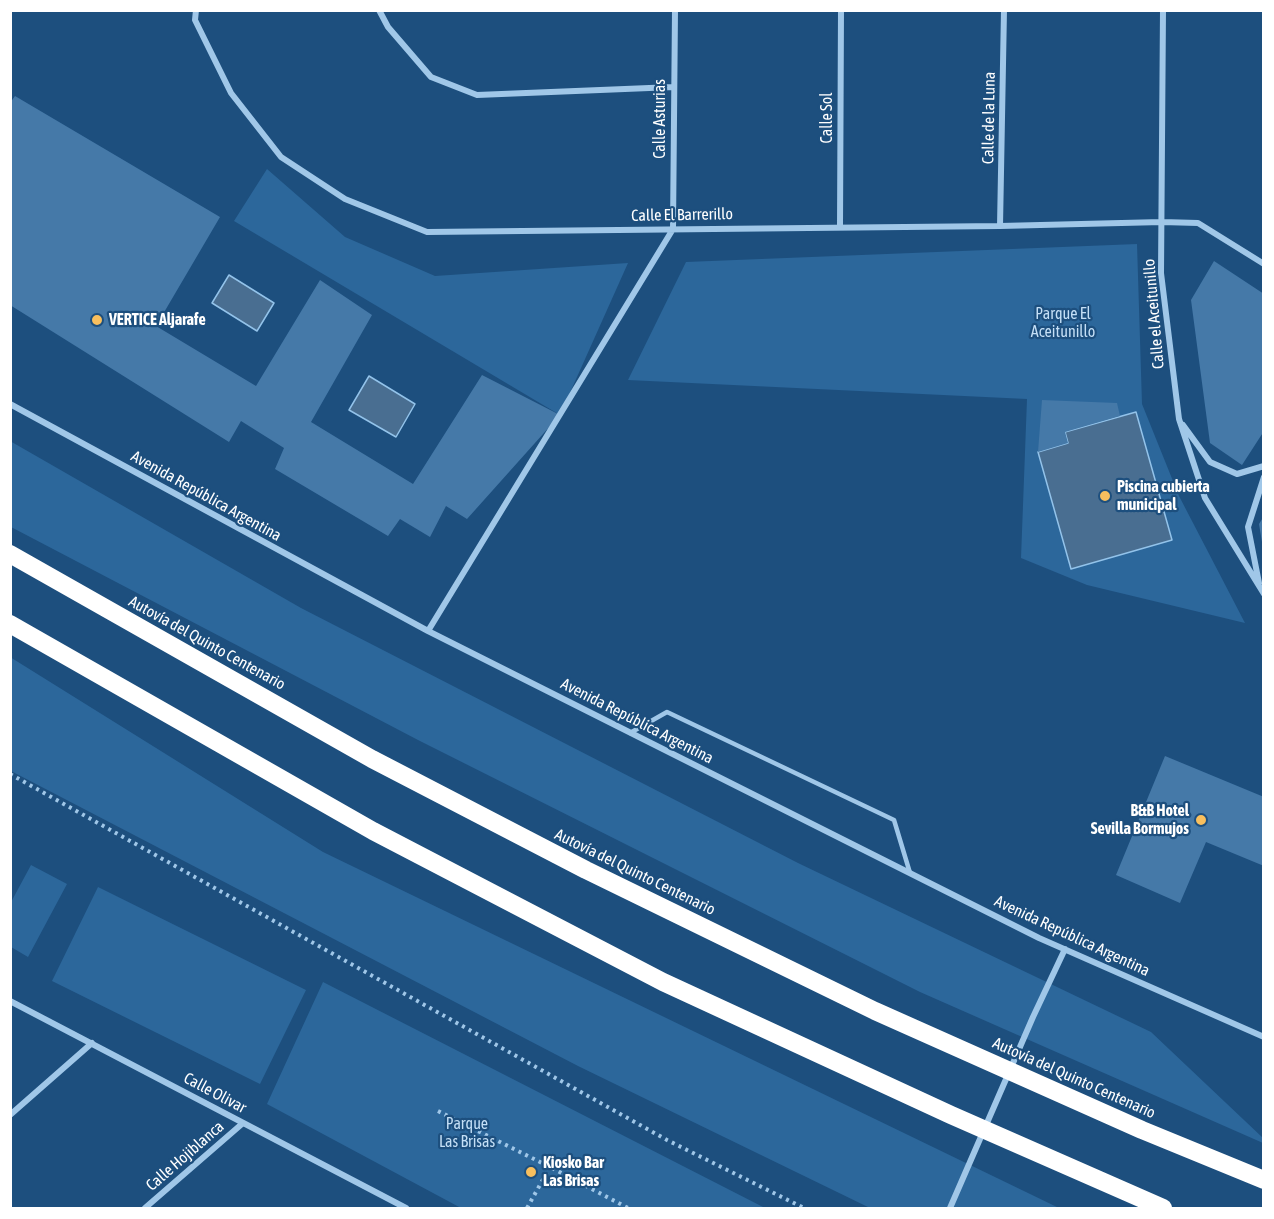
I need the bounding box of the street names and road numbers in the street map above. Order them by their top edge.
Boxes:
street label: Calle de la Luna [979,72,999,164]
street label: Calle Asturias [650,79,670,159]
street label: Calle Sol [817,93,837,143]
street label: Calle El Barrerillo [631,205,733,225]
street label: Calle el Aceitunillo [1140,258,1168,370]
street label: Avenida República Argentina [127,447,285,545]
street label: Autovía del Quinto Centenario [125,592,289,694]
street label: Avenida República Argentina [557,674,717,768]
street label: Autovía del Quinto Centenario [552,825,718,919]
street label: Avenida República Argentina [991,892,1153,980]
street label: Autovía del Quinto Centenario [990,1033,1158,1123]
street label: Calle Olivar [180,1068,250,1118]
street label: Calle Hojiblanca [142,1117,228,1195]

